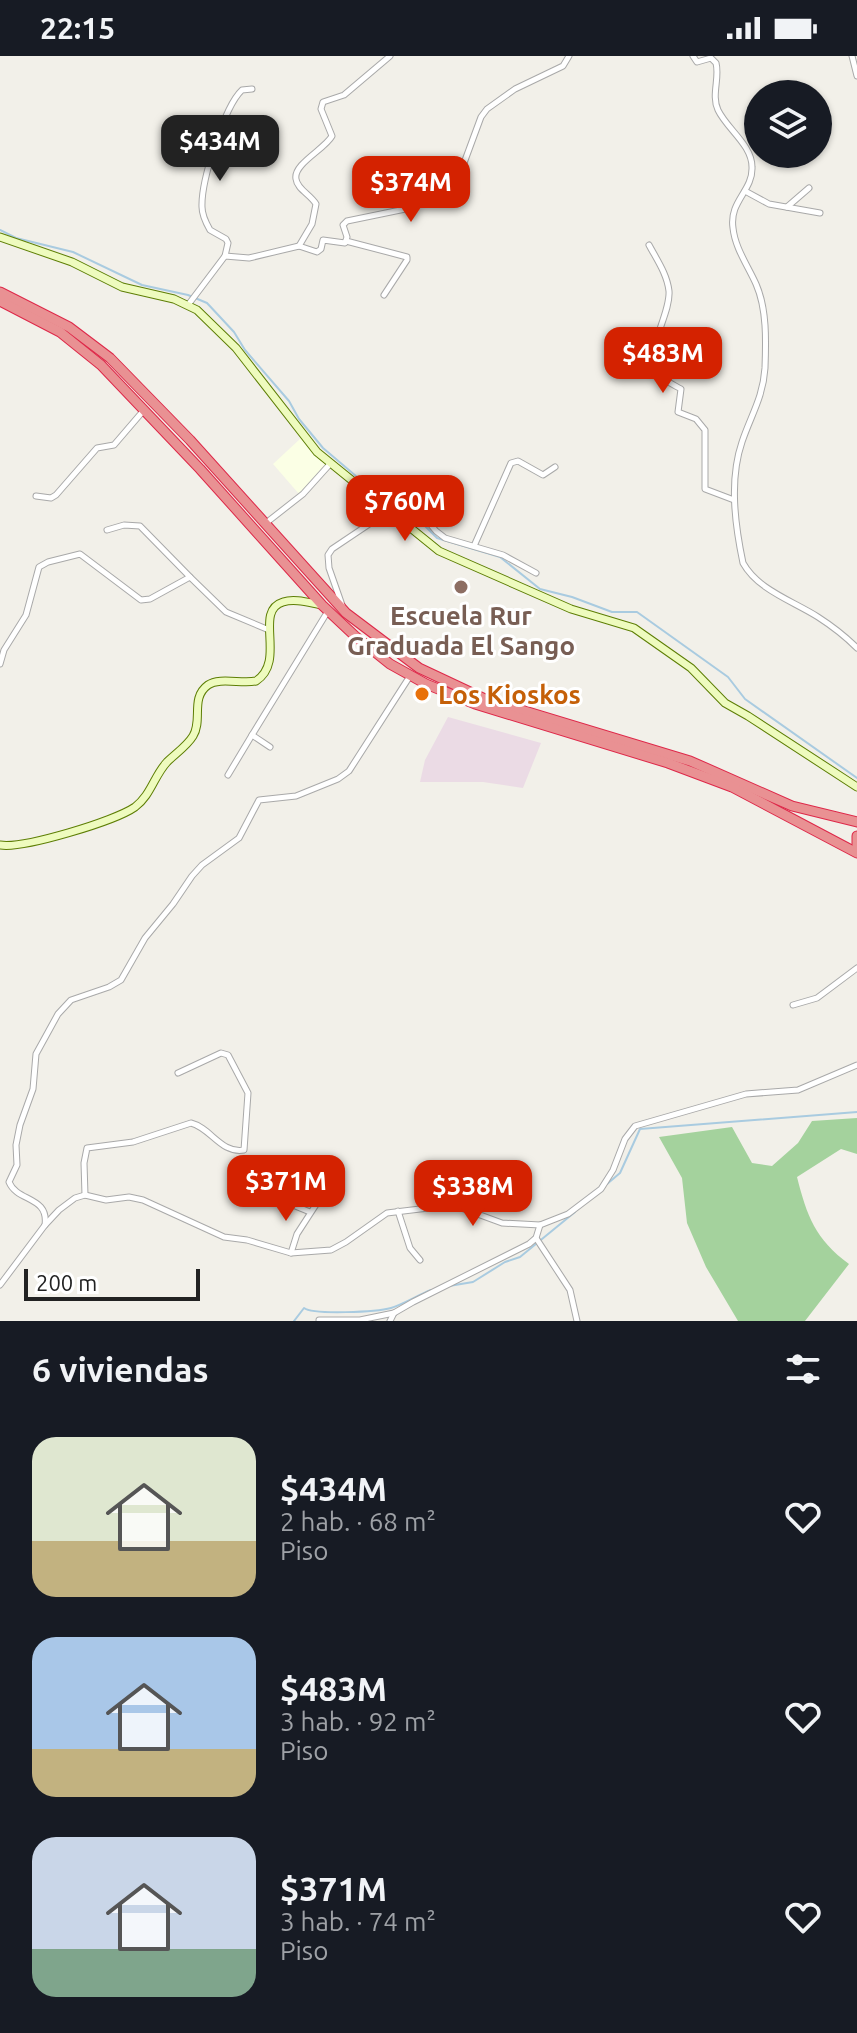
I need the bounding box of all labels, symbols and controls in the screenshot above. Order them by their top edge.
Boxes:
text: 22:15 [40,11,115,45]
map controls [744,80,832,168]
button: layers [744,80,832,168]
pin: $434M [164,115,276,183]
text: $434M [179,126,261,155]
pin: $374M [355,156,467,224]
text: $374M [370,167,452,196]
pin: $483M [607,327,719,395]
text: $483M [622,338,704,367]
pin: $760M [349,475,461,543]
text: $760M [364,486,446,515]
marker: Escuela Rur Graduada El Sango [452,578,470,596]
place label: Escuela Rur Graduada El Sango [347,601,575,660]
place label: Los Kioskos [438,680,581,709]
marker: Los Kioskos [413,685,431,703]
pin: $371M [230,1155,342,1223]
pin: $338M [417,1160,529,1228]
text: $371M [245,1166,327,1195]
text: $338M [432,1171,514,1200]
scale bar [24,1265,200,1301]
text: 200 m [36,1270,97,1295]
icon: filters [781,1347,825,1391]
text: 6 viviendas [32,1350,208,1388]
icon: home [96,1469,192,1565]
text: $434M [280,1469,387,1507]
icon: heart [781,1495,825,1539]
text: 2 hab. · 68 m² [280,1507,436,1536]
text: Piso [280,1536,328,1565]
icon: home [96,1669,192,1765]
text: $483M [280,1669,387,1707]
icon: heart [781,1695,825,1739]
text: 3 hab. · 92 m² [280,1707,436,1736]
text: Piso [280,1736,328,1765]
icon: home [96,1869,192,1965]
text: $371M [280,1869,387,1907]
icon: heart [781,1895,825,1939]
text: 3 hab. · 74 m² [280,1907,436,1936]
text: Piso [280,1936,328,1965]

